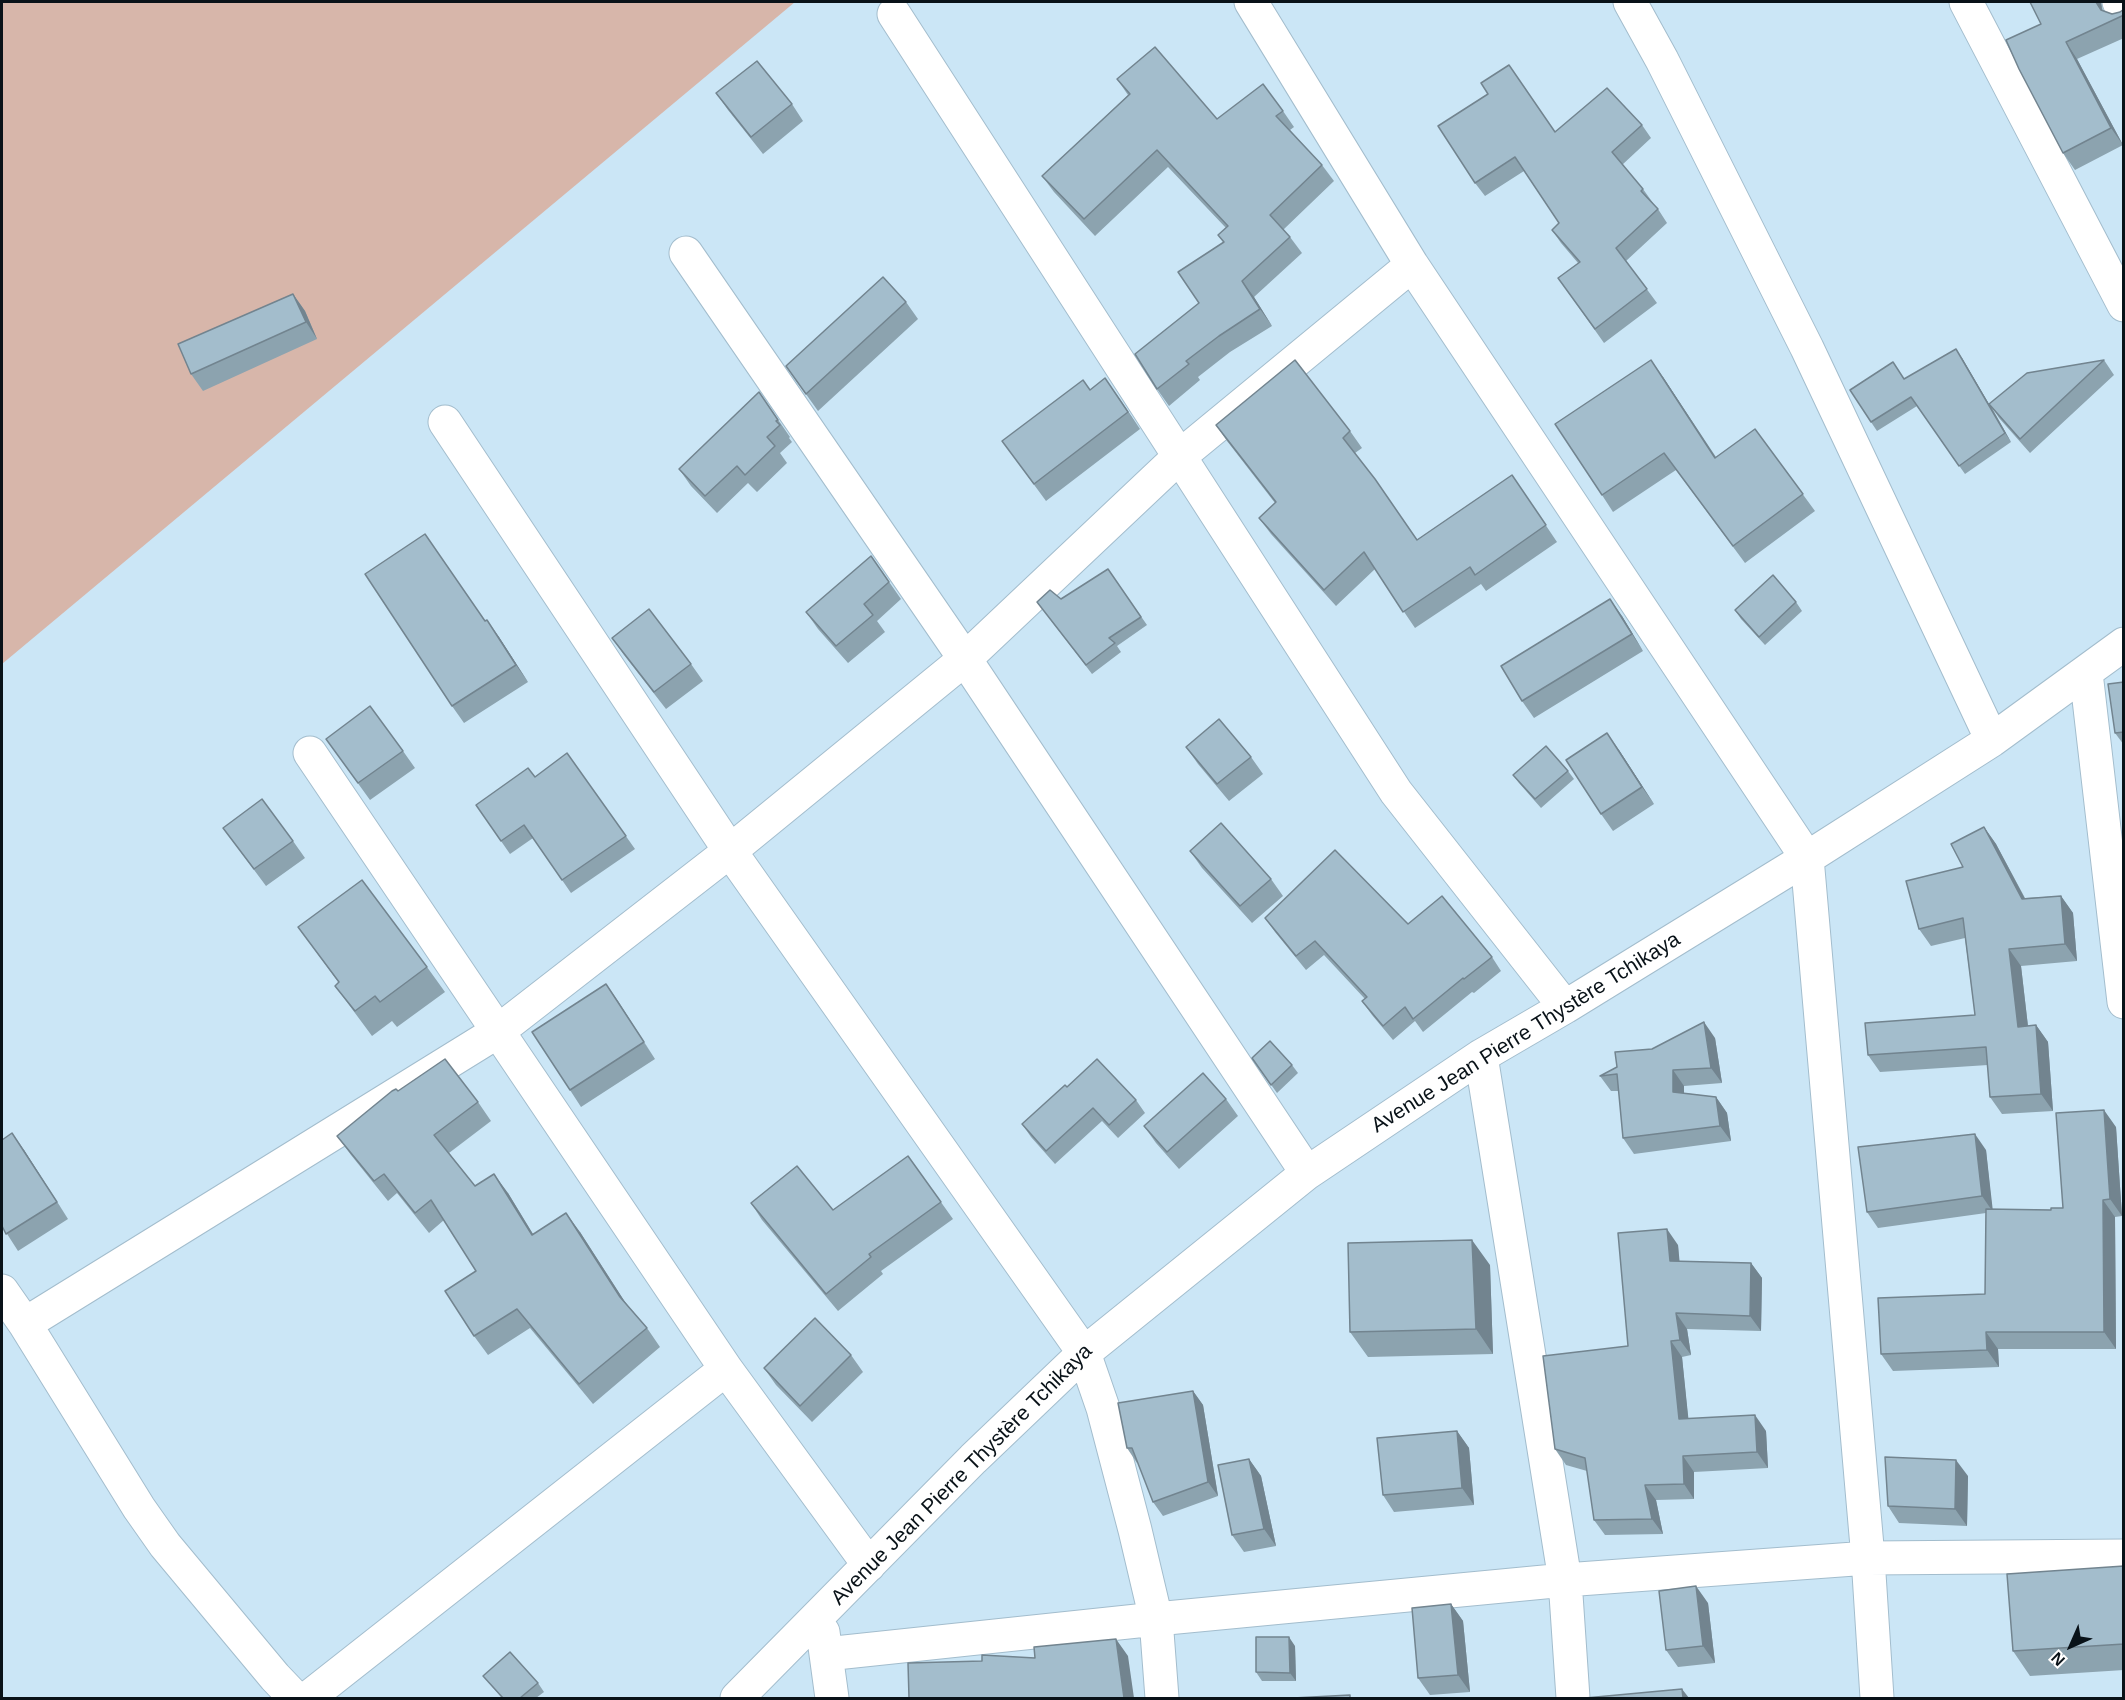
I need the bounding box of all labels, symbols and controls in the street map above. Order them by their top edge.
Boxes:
street label: Avenue Jean Pierre Thystère Tchikaya [1367,927,1685,1139]
street label: Avenue Jean Pierre Thystère Tchikaya [826,1339,1098,1611]
north arrow [2041,1616,2101,1676]
text: N [2048,1649,2068,1669]

